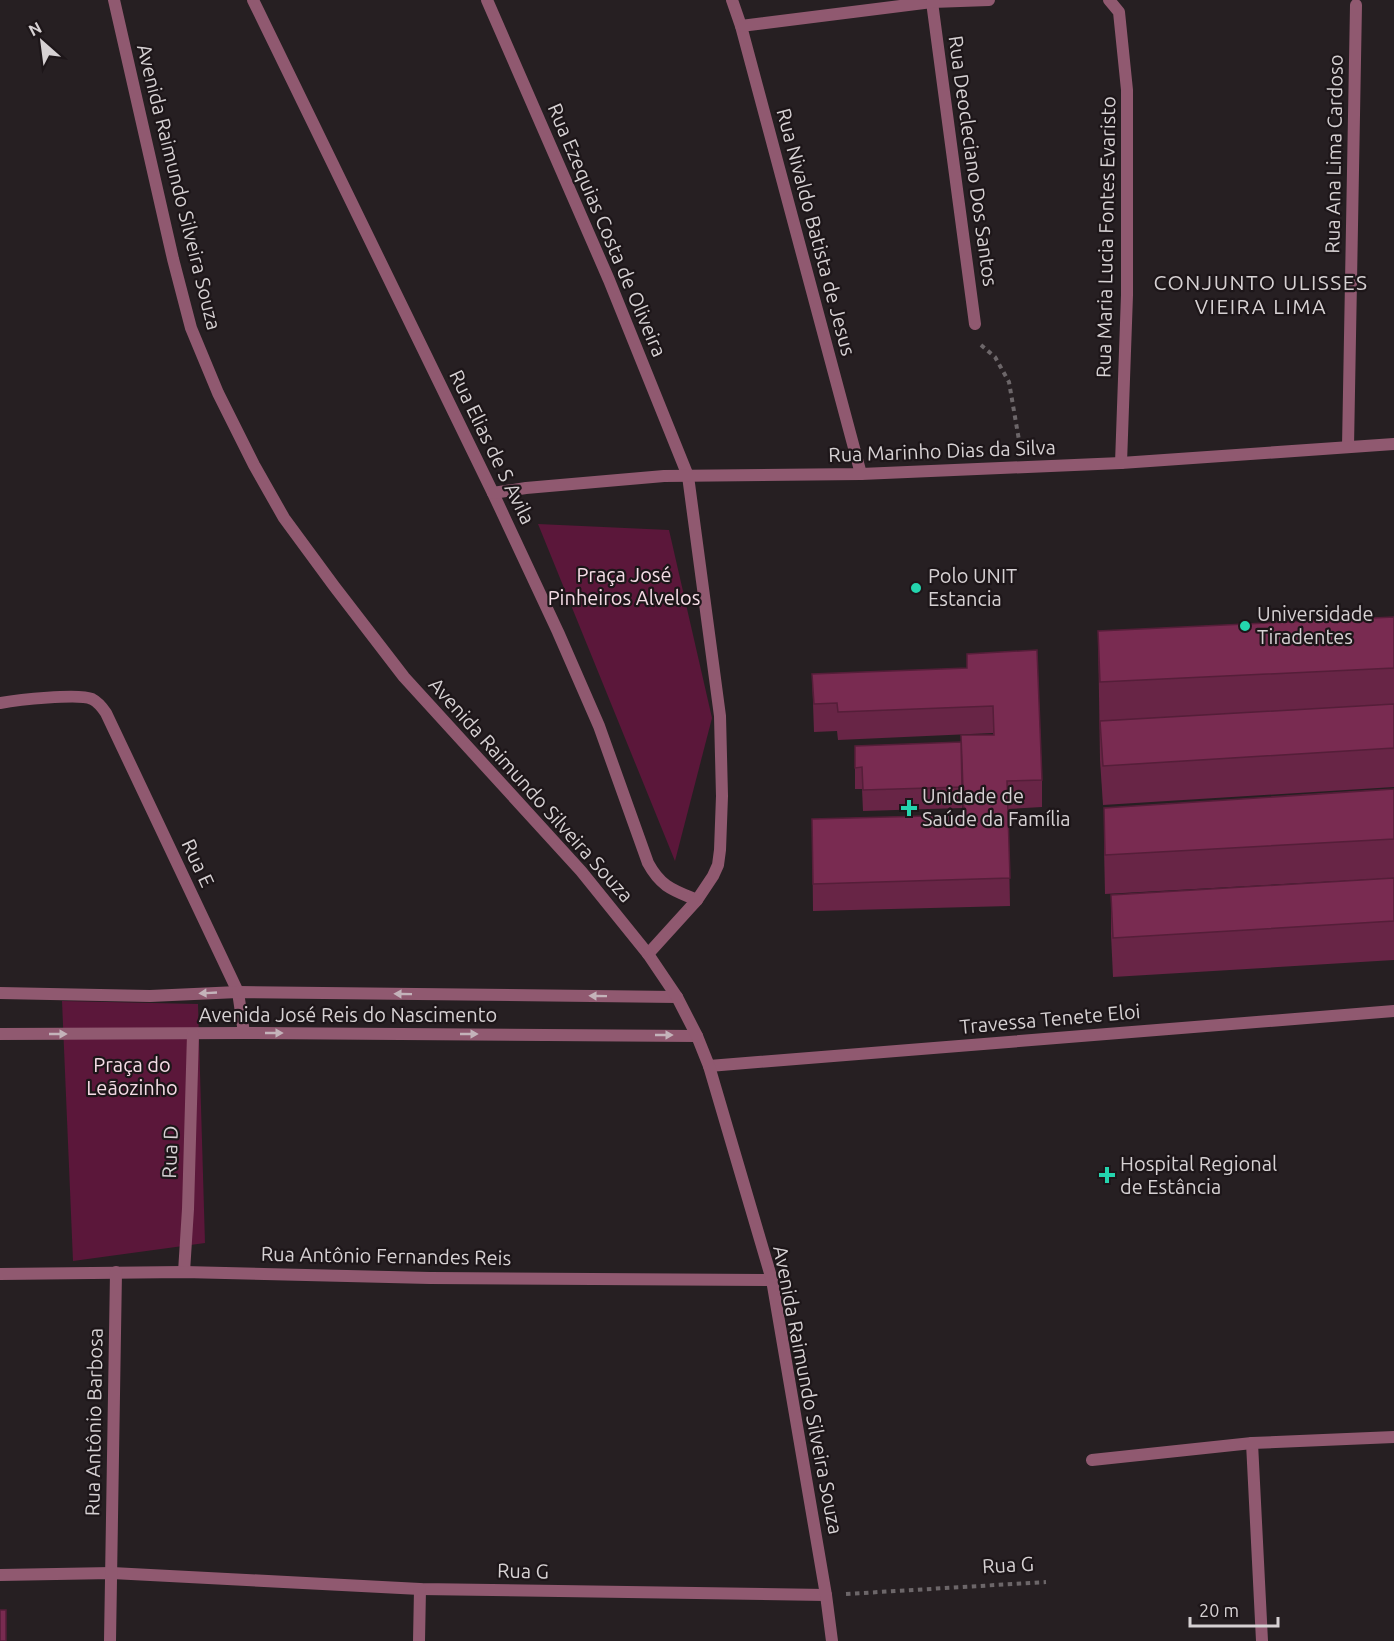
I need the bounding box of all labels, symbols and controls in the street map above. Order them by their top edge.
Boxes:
north arrow [12,12,72,72]
text: N [25,18,44,40]
street label: Rua Deocleciano Dos Santos [945,34,1002,288]
street label: Avenida Raimundo Silveira Souza [133,42,226,332]
street label: Rua Ana Lima Cardoso [1320,54,1347,254]
street label: Rua Maria Lucia Fontes Evaristo [1092,96,1119,378]
street label: Rua Ezequias Costa de Oliveira [543,100,671,360]
street label: Rua Nivaldo Batista de Jesus [772,106,861,358]
district label: CONJUNTO ULISSES VIEIRA LIMA [1153,270,1369,318]
street label: Rua Elias de S Avila [445,366,540,528]
street label: Rua Marinho Dias da Silva [828,435,1056,466]
park label: Praça José Pinheiros Alvelos [548,563,700,609]
place label: Polo UNIT Estancia [928,564,1017,610]
marker: Polo UNIT Estancia [909,581,923,595]
place label: Universidade Tiradentes [1257,602,1374,648]
marker: Universidade Tiradentes [1238,619,1252,633]
street label: Avenida Raimundo Silveira Souza [425,673,638,906]
place label: Unidade de Saúde da Família [922,784,1071,830]
marker: Unidade de Saúde da Família [900,799,918,817]
street label: Rua E [177,835,219,890]
one-way arrow [198,989,217,998]
one-way arrow [393,989,412,999]
one-way arrow [588,991,607,1001]
street label: Travessa Tenete Eloi [959,999,1141,1038]
street label: Avenida José Reis do Nascimento [199,1003,497,1026]
one-way arrow [265,1028,284,1038]
one-way arrow [49,1029,68,1039]
one-way arrow [460,1029,479,1039]
one-way arrow [655,1031,674,1040]
park label: Praça do Leãozinho [86,1053,178,1099]
street label: Rua D [157,1125,182,1179]
place label: Hospital Regional de Estância [1120,1152,1277,1198]
marker: Hospital Regional de Estância [1098,1166,1116,1184]
street label: Rua Antônio Fernandes Reis [261,1242,511,1269]
street label: Avenida Raimundo Silveira Souza [769,1244,848,1536]
street label: Rua Antônio Barbosa [80,1328,107,1516]
street label: Rua G [981,1552,1035,1577]
street label: Rua G [497,1559,549,1582]
scale bar [1190,1590,1278,1628]
text: 20 m [1199,1600,1239,1620]

